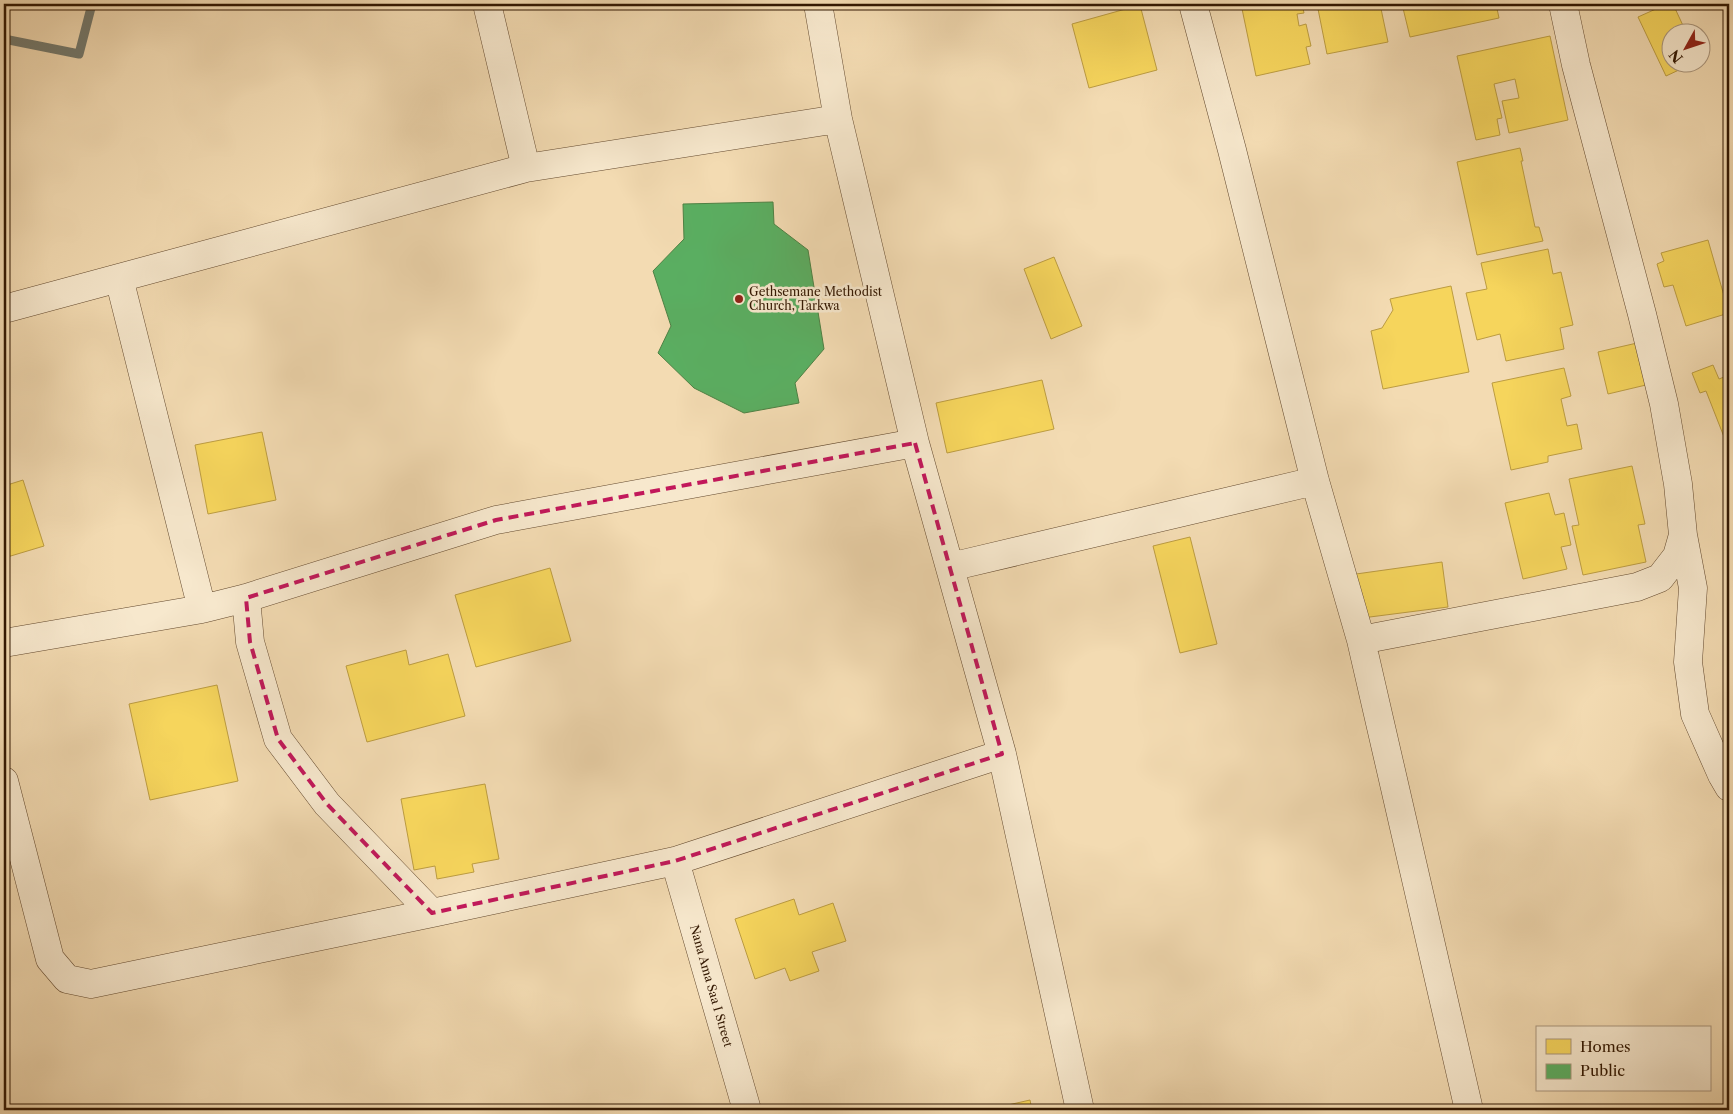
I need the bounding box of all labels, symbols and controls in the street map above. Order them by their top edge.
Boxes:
north arrow [1660,22,1710,72]
text: N [1665,46,1687,67]
place label: Gethsemane Methodist Church, Tarkwa [749,284,883,313]
marker: Gethsemane Methodist Church, Tarkwa [733,293,745,305]
street label: Nana Ama Saa I Street [687,923,736,1049]
legend [1536,1026,1710,1092]
text: Homes [1580,1037,1631,1056]
text: Public [1580,1061,1625,1080]

